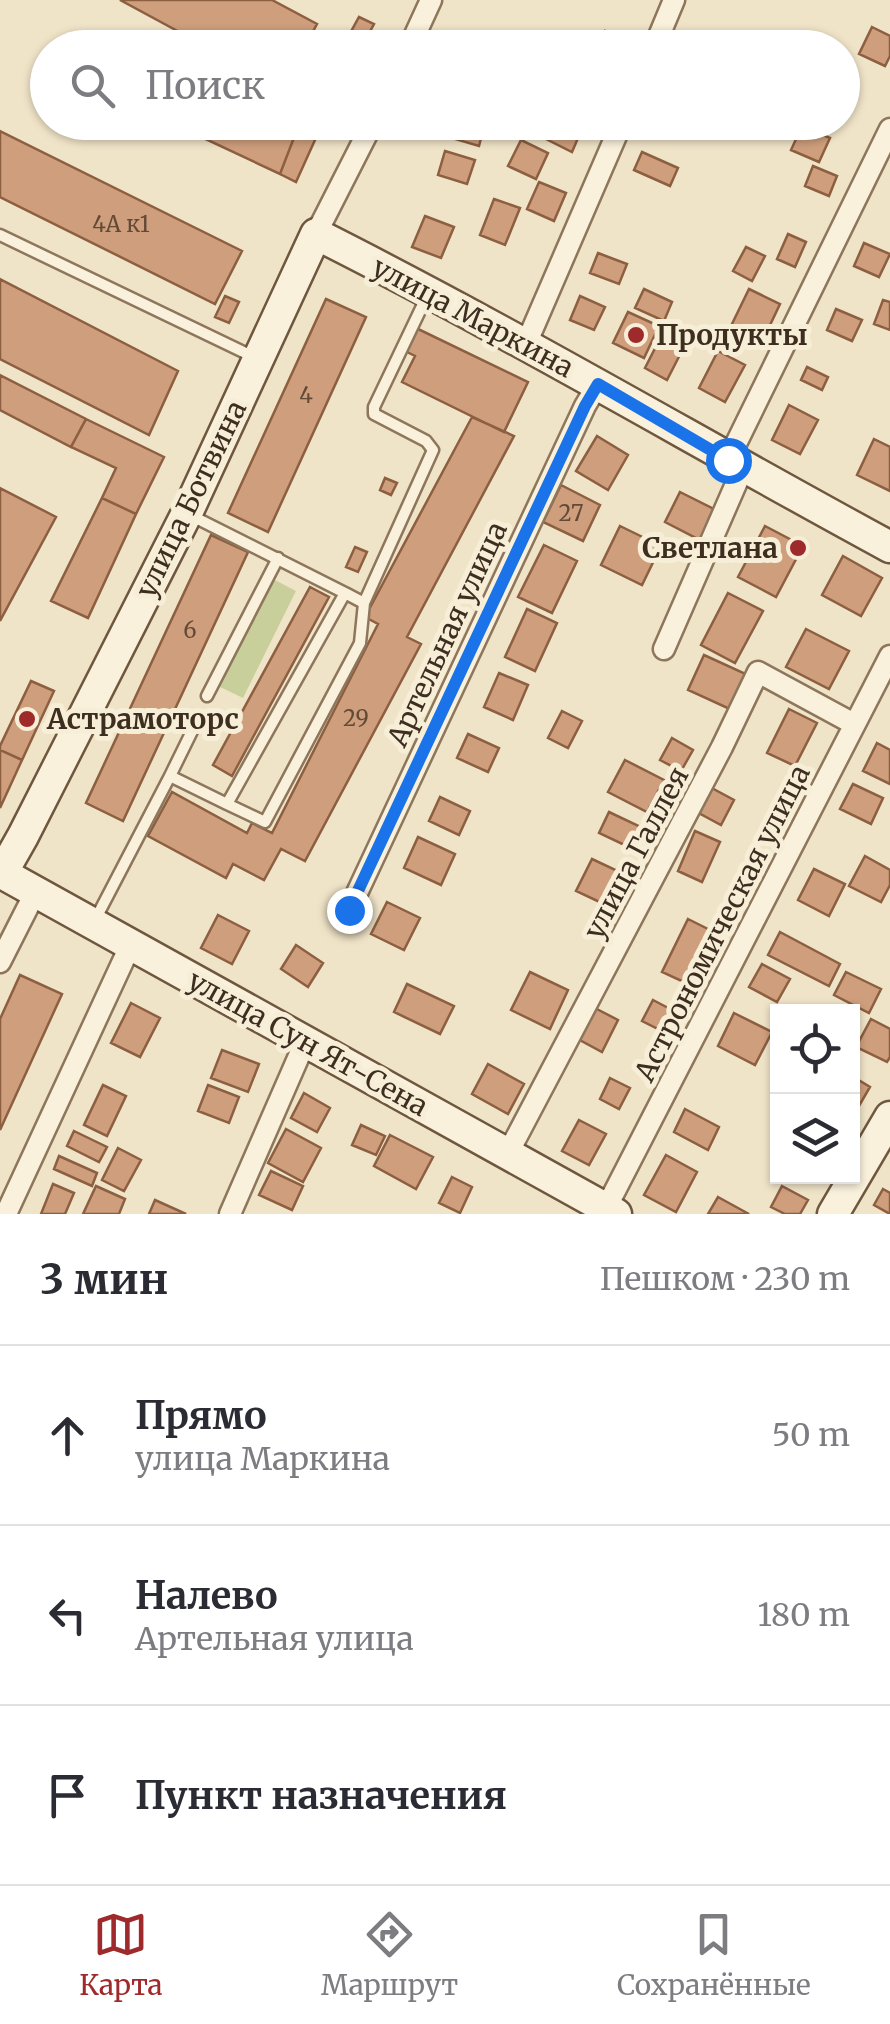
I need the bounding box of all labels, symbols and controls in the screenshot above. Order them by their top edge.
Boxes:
search box [30,30,860,140]
icon: search [65,58,120,113]
text: Поиск [145,62,265,109]
house number: 4А к1 [92,210,150,238]
street label: улица Маркина [366,249,580,385]
place label: Продукты [656,317,808,353]
marker: Продукты [625,324,647,346]
house number: 4 [299,381,313,409]
street label: улица Ботвина [128,394,254,604]
route start [706,438,752,484]
house number: 27 [559,499,583,527]
street label: Артельная улица [379,516,515,753]
place label: Светлана [642,530,778,566]
marker: Светлана [787,537,809,559]
house number: 6 [183,616,197,644]
place label: Астрамоторс [46,701,239,737]
house number: 29 [343,704,369,732]
marker: Астрамоторс [16,708,38,730]
street label: Астрономическая улица [626,759,818,1088]
street label: улица Галлея [576,761,696,945]
route end [327,888,373,934]
street label: улица Сун Ят-Сена [182,962,434,1124]
map controls [770,1004,860,1184]
button: locate [770,1004,860,1094]
button: layers [770,1094,860,1184]
text: 3 мин [40,1253,168,1305]
text: Пешком · 230 m [600,1259,850,1299]
text: Прямо [135,1392,267,1439]
icon: ahead [40,1408,95,1463]
text: 50 m [772,1415,850,1455]
text: улица Маркина [135,1439,390,1479]
text: Налево [135,1572,278,1619]
icon: left [40,1588,95,1643]
text: 180 m [758,1595,850,1635]
text: Артельная улица [135,1619,414,1659]
icon: arrive [40,1768,95,1823]
text: Пункт назначения [135,1772,507,1819]
tab: Карта [79,1907,163,2003]
tab: Маршрут [321,1907,458,2003]
tab: Сохранённые [617,1907,811,2003]

